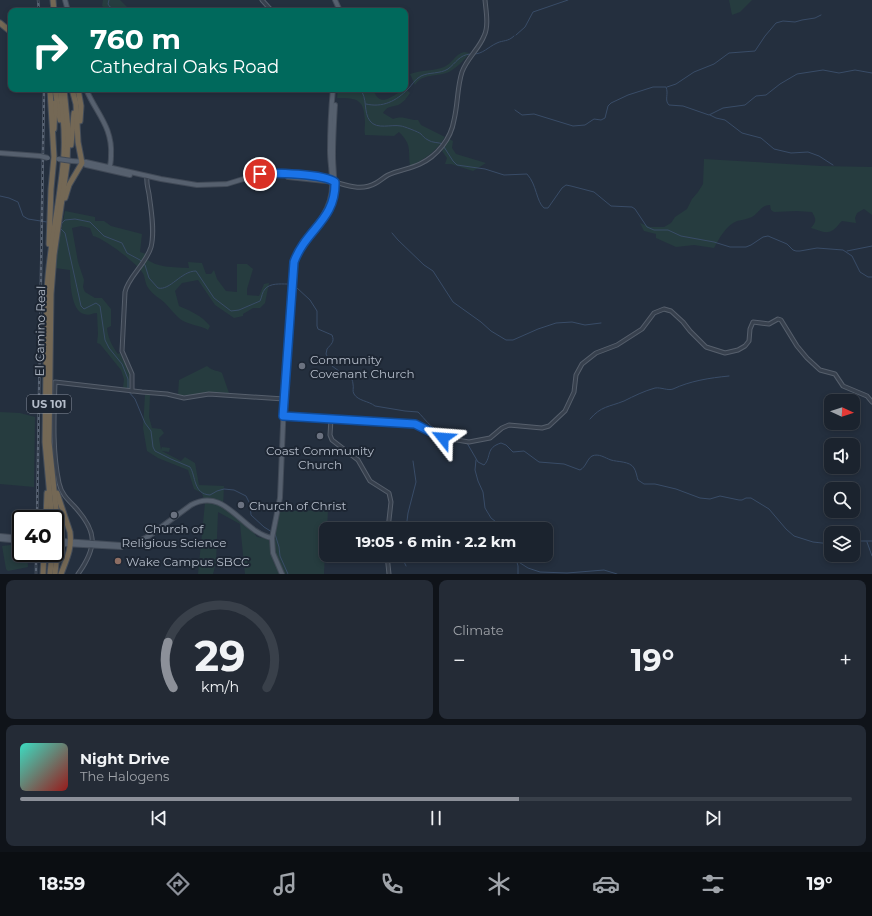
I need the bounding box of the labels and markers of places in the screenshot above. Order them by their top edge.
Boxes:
pin [243,157,277,191]
place label: Community Covenant Church [310,352,415,381]
marker: Community Covenant Church [297,361,307,371]
marker: Coast Community Church [315,431,325,441]
place label: Coast Community Church [266,443,375,472]
place label: Church of Christ [249,498,346,513]
marker: Church of Christ [236,500,246,510]
marker: Church of Religious Science [169,510,179,520]
place label: Church of Religious Science [122,521,226,550]
place label: Wake Campus SBCC [126,554,250,569]
marker: Wake Campus SBCC [113,556,123,566]

